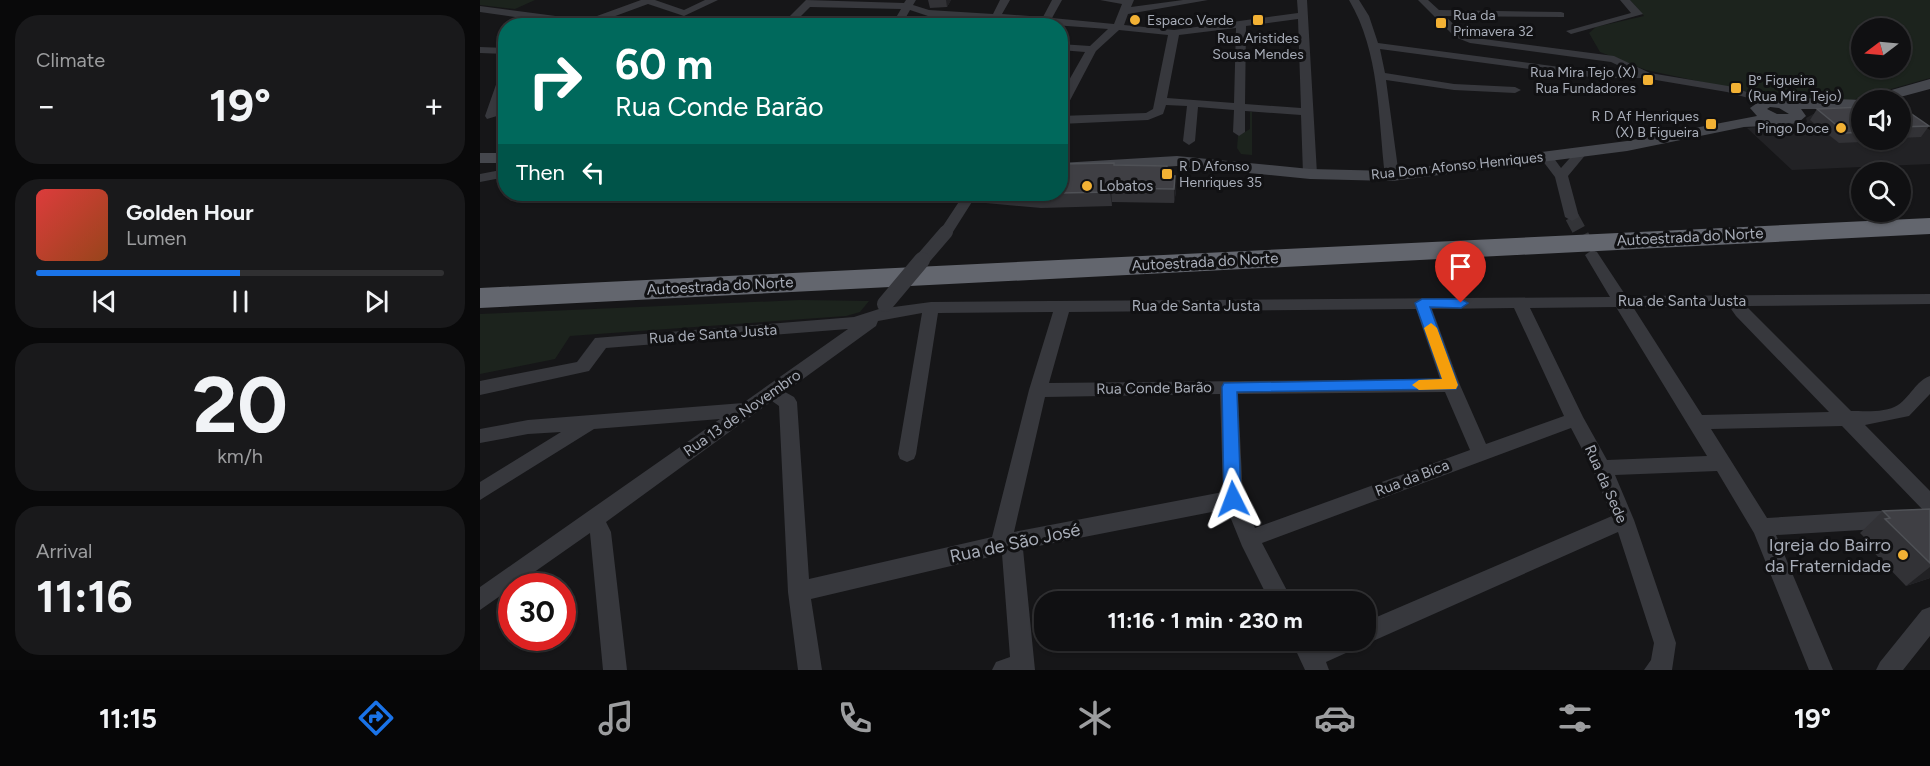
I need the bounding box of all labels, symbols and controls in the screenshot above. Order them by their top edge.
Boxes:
place label: Rua da Primavera 32 [1453,7,1534,40]
place label: Espaco Verde [1147,12,1234,29]
marker: Espaco Verde [1128,13,1142,27]
marker: Rua Aristides Sousa Mendes [1251,13,1265,27]
marker: Rua da Primavera 32 [1434,16,1448,30]
north arrow [1851,18,1911,78]
map controls [1851,18,1911,222]
place label: Rua Aristides Sousa Mendes [1212,30,1304,63]
text: 60 m [615,39,713,90]
icon: right [516,42,594,120]
text: Climate [36,48,105,72]
place label: Rua Mira Tejo (X) Rua Fundadores [1530,64,1636,97]
place label: Bº Figueira (Rua Mira Tejo) [1748,72,1842,105]
marker: Rua Mira Tejo (X) Rua Fundadores [1641,73,1655,87]
text: 19° [209,78,271,132]
marker: Bº Figueira (Rua Mira Tejo) [1729,81,1743,95]
text: − [36,86,57,125]
text: + [423,86,444,125]
text: Rua Conde Barão [615,90,824,123]
button: sound [1851,90,1911,150]
place label: R D Af Henriques (X) B Figueira [1592,108,1699,141]
marker: R D Af Henriques (X) B Figueira [1704,117,1718,131]
place label: Pingo Doce [1757,120,1829,137]
marker: Pingo Doce [1834,121,1848,135]
street label: Rua Dom Afonso Henriques [1370,149,1544,183]
icon: left [577,156,610,189]
place label: R D Afonso Henriques 35 [1179,158,1262,191]
text: Then [516,159,565,186]
button: search [1851,162,1911,222]
marker: R D Afonso Henriques 35 [1160,167,1174,181]
place label: Lobatos [1099,177,1153,195]
marker: Lobatos [1080,179,1094,193]
text: Golden Hour [126,199,254,226]
street label: Autoestrada do Norte [1616,224,1764,250]
text: Lumen [126,226,187,250]
pin [1435,241,1486,303]
street label: Autoestrada do Norte [1131,249,1279,275]
icon: arrive [1444,250,1477,283]
street label: Autoestrada do Norte [646,273,794,299]
icon: previous [88,285,121,318]
icon: pause [224,285,257,318]
icon: next [360,285,393,318]
street label: Rua de Santa Justa [1618,292,1746,310]
street label: Rua de Santa Justa [1132,297,1260,315]
street label: Rua de Santa Justa [648,321,778,347]
text: 20 [192,358,288,452]
street label: Rua 13 de Novembro [680,366,804,460]
street label: Rua Conde Barão [1096,378,1212,398]
street label: Rua da Sede [1581,442,1631,526]
text: km/h [217,444,263,468]
street label: Rua da Bica [1373,456,1451,500]
position arrow [1201,467,1265,531]
street label: Rua de São José [948,518,1082,568]
place label: Igreja do Bairro da Fraternidade [1765,534,1891,577]
text: Arrival [36,539,92,563]
marker: Igreja do Bairro da Fraternidade [1896,548,1910,562]
text: 11:16 [36,569,133,623]
speed limit sign: 30 [498,573,576,651]
text: 11:16 · 1 min · 230 m [1107,607,1303,634]
icon: directions [355,697,397,739]
icon: music [595,697,637,739]
icon: phone [834,697,876,739]
icon: climate [1074,697,1116,739]
icon: car [1314,697,1356,739]
icon: filters [1554,697,1596,739]
text: 11:15 [99,702,157,735]
text: 19° [1794,702,1831,735]

